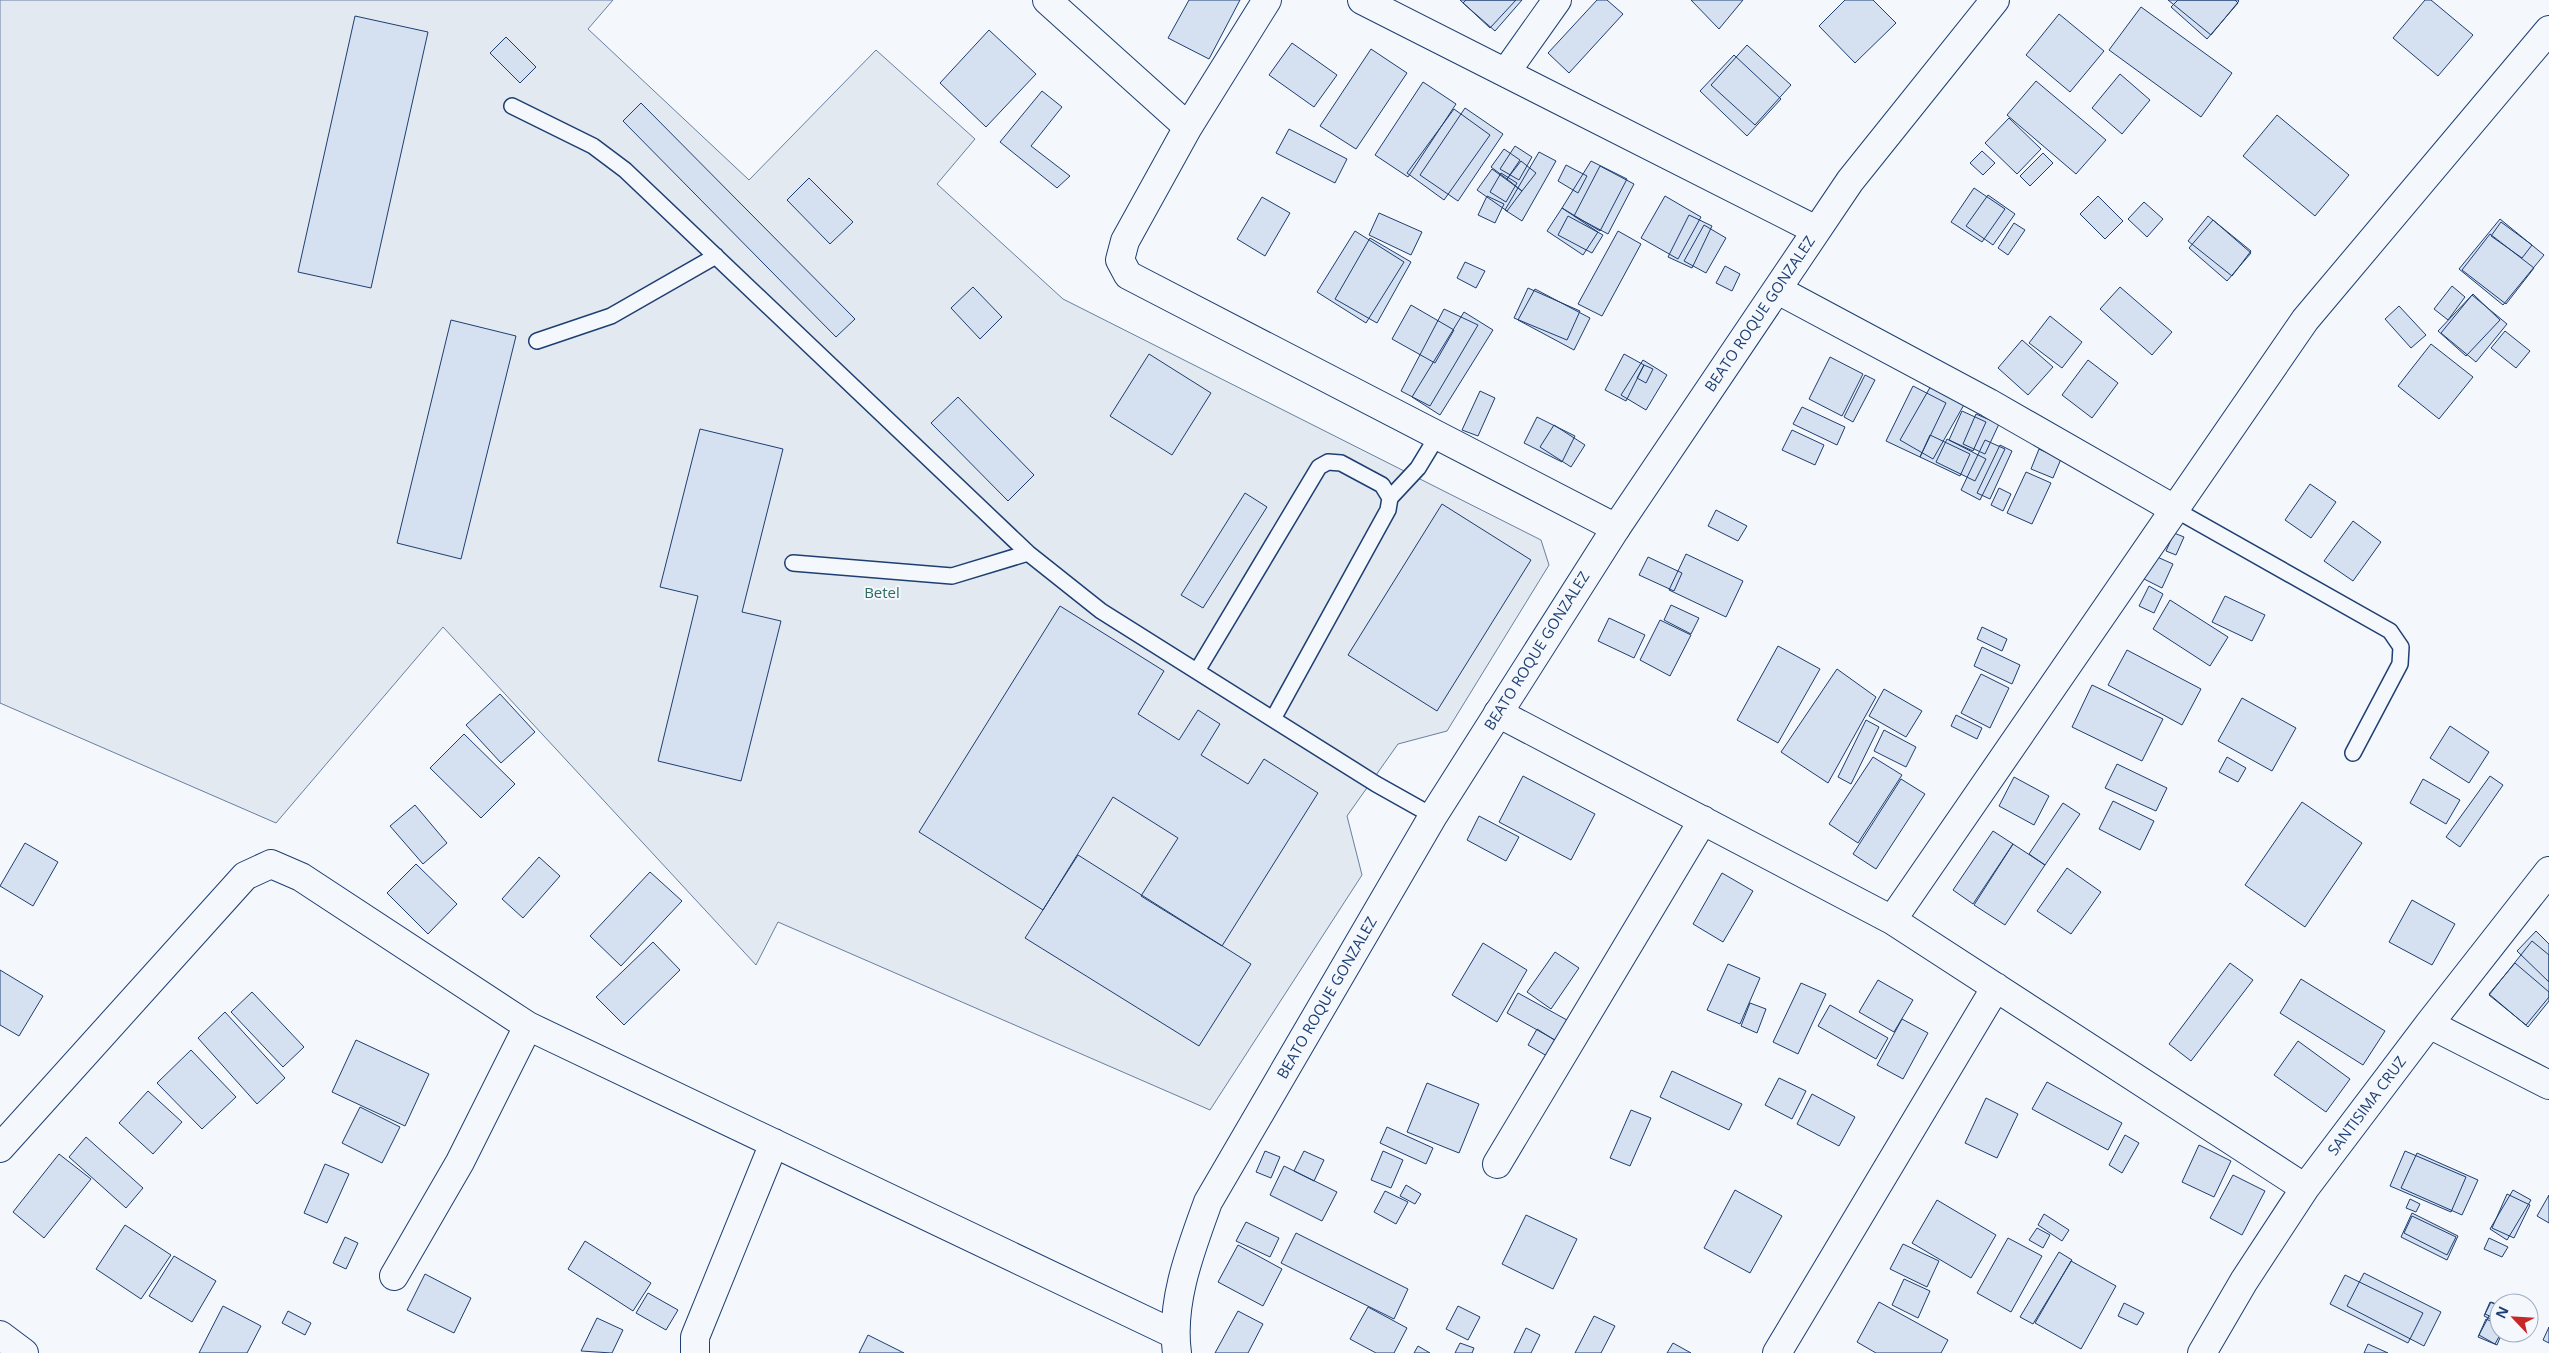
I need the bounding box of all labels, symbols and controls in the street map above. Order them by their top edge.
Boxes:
street label: BEATO ROQUE GONZALEZ [1699,232,1819,395]
street label: BEATO ROQUE GONZALEZ [1479,567,1593,734]
park label: Betel [864,582,900,602]
street label: BEATO ROQUE GONZALEZ [1272,913,1381,1082]
street label: SANTISIMA CRUZ [2322,1052,2410,1159]
north arrow [2489,1293,2539,1343]
text: N [2491,1303,2513,1321]

